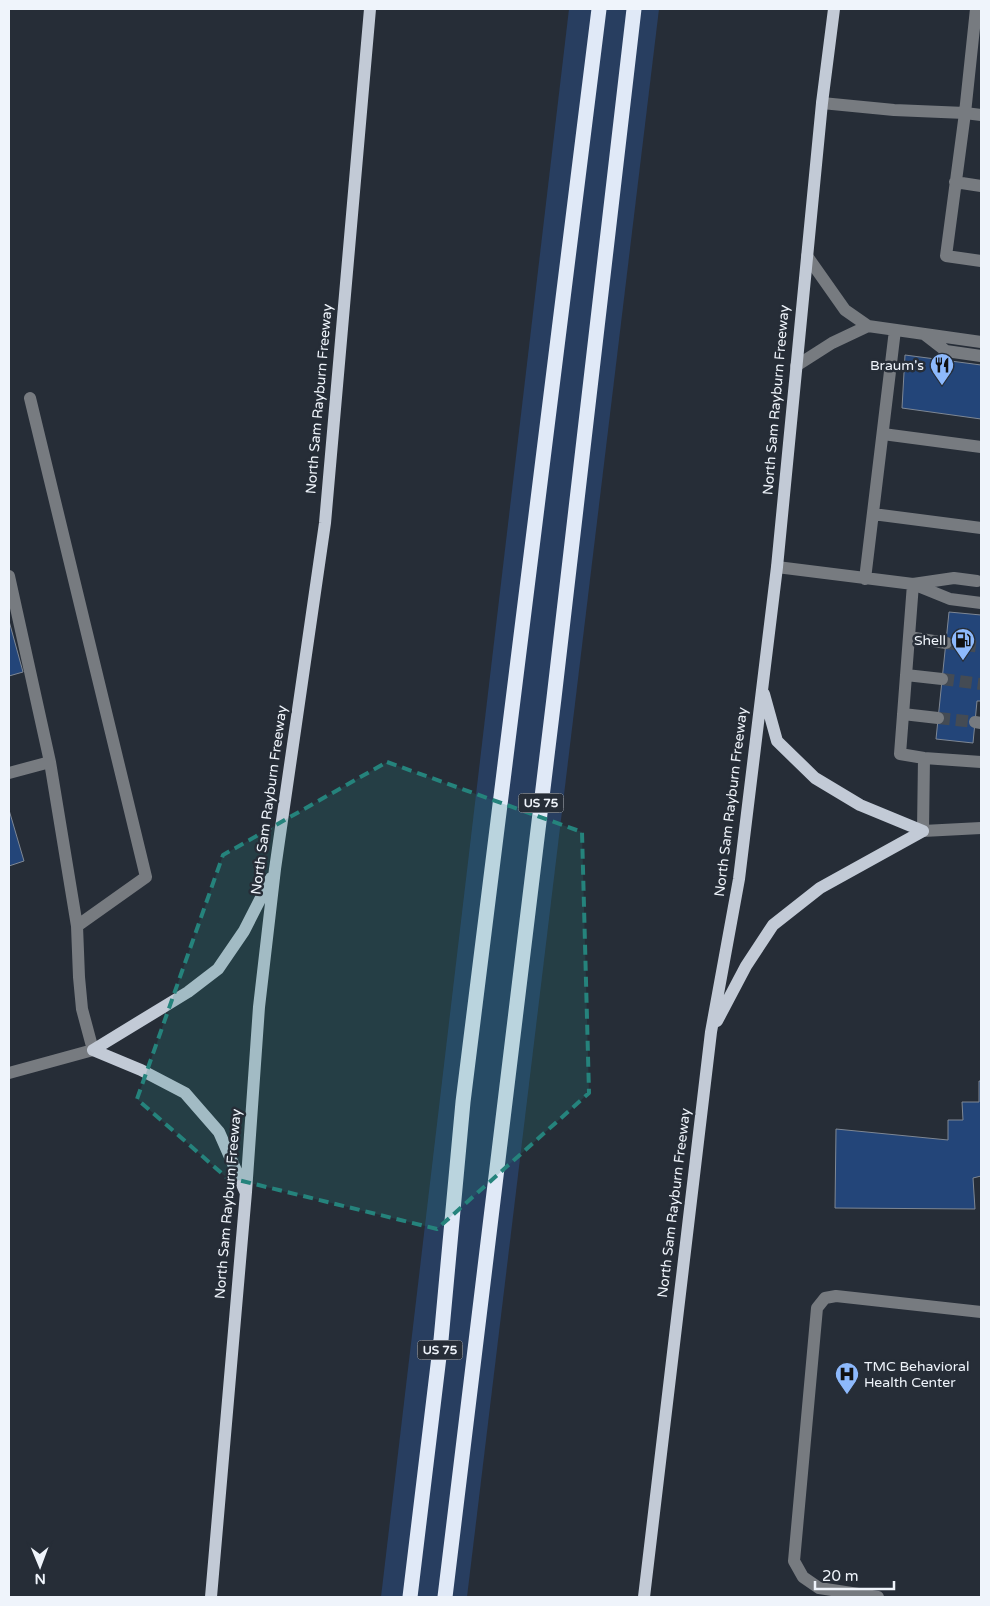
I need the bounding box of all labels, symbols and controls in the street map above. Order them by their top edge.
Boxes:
street label: North Sam Rayburn Freeway [302,303,336,495]
street label: North Sam Rayburn Freeway [759,304,793,496]
restaurant icon: Braum's [929,352,955,386]
place label: Braum's [870,357,924,374]
fuel station icon: Shell [950,627,976,661]
place label: Shell [914,632,946,649]
street label: North Sam Rayburn Freeway [247,704,291,896]
street label: North Sam Rayburn Freeway [711,706,751,898]
road number: US 75 [518,794,564,812]
street label: North Sam Rayburn Freeway [654,1107,694,1299]
street label: North Sam Rayburn Freeway [211,1108,245,1300]
road number: US 75 [418,1340,462,1360]
place label: TMC Behavioral Health Center [864,1358,969,1391]
hospital icon: TMC Behavioral Health Center [834,1361,860,1395]
north arrow [15,1541,65,1591]
scale bar [815,1558,894,1590]
text: 20 m [822,1567,859,1585]
text: N [34,1570,46,1587]

